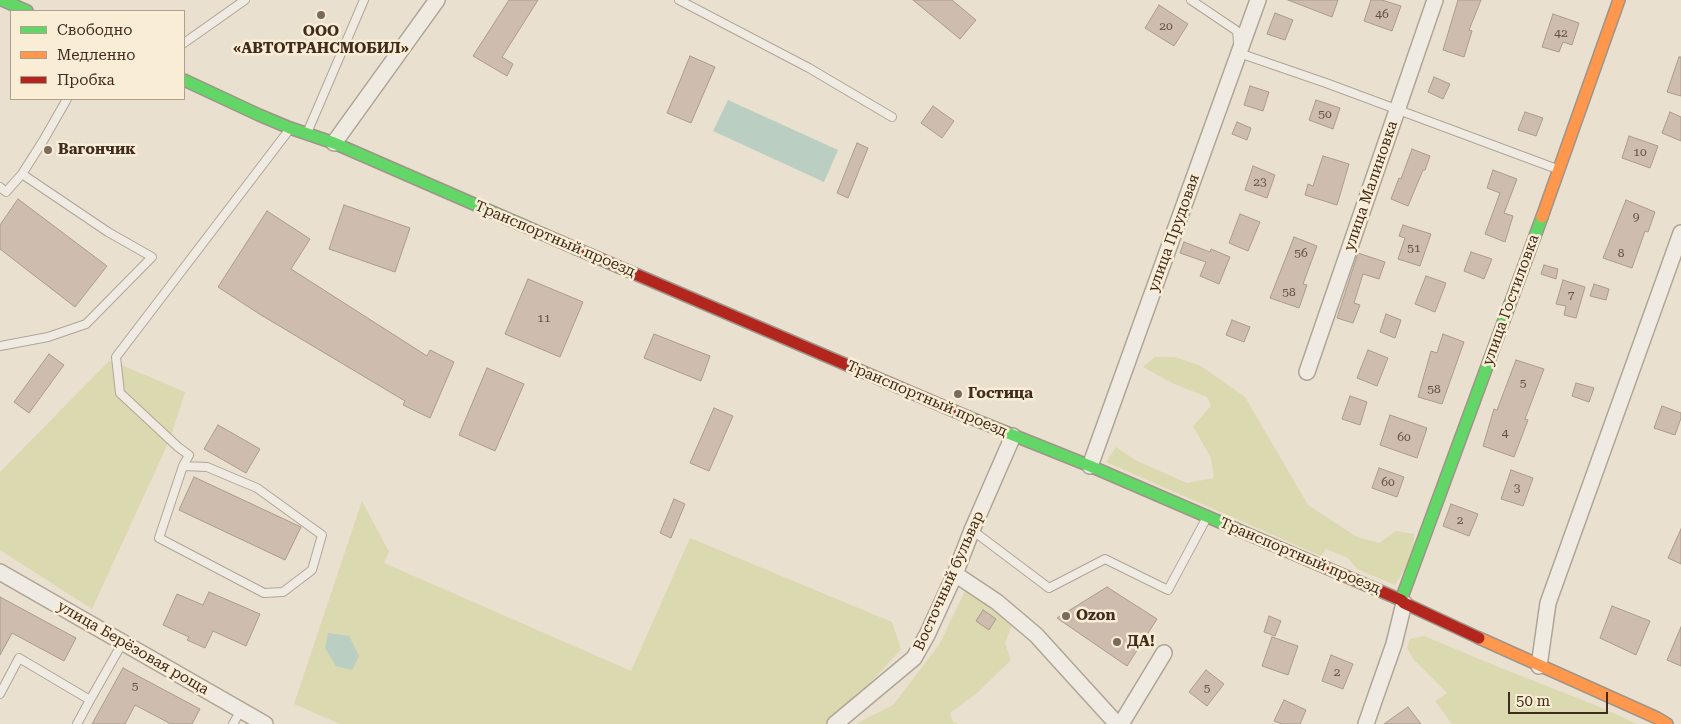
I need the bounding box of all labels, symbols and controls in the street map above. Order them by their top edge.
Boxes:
house number: 46 [1375,7,1389,21]
marker: ООО «АВТОТРАНСМОБИЛ» [315,9,327,21]
legend [10,10,185,100]
house number: 20 [1159,19,1173,33]
text: Свободно [57,21,132,39]
place label: ООО «АВТОТРАНСМОБИЛ» [233,23,409,58]
house number: 42 [1554,26,1568,40]
text: Медленно [57,46,136,64]
text: Пробка [57,71,115,89]
house number: 50 [1318,107,1332,121]
street label: улица Малиновка [1340,119,1402,253]
place label: Вагончик [58,141,136,159]
marker: Вагончик [42,144,54,156]
house number: 10 [1633,145,1647,159]
street label: улица Прудовая [1144,172,1204,294]
house number: 23 [1253,175,1267,189]
street label: Транспортный проезд [472,197,638,281]
house number: 9 [1633,210,1639,224]
street label: улица Гостиловка [1479,232,1543,368]
house number: 51 [1407,241,1421,255]
house number: 56 [1294,246,1308,260]
house number: 8 [1618,246,1624,260]
house number: 58 [1282,285,1296,299]
house number: 7 [1568,288,1574,302]
house number: 11 [537,311,551,325]
street label: Транспортный проезд [844,357,1010,441]
house number: 5 [1520,376,1526,390]
house number: 58 [1427,382,1441,396]
place label: Гостица [968,385,1033,403]
marker: Гостица [952,388,964,400]
house number: 4 [1502,426,1508,440]
house number: 60 [1397,430,1411,444]
house number: 60 [1381,475,1395,489]
house number: 3 [1514,481,1520,495]
street label: Восточный бульвар [910,508,988,654]
house number: 2 [1457,513,1463,527]
street label: Транспортный проезд [1217,514,1383,598]
street label: улица Берёзовая роща [54,597,212,699]
place label: Ozon [1076,607,1116,625]
marker: Ozon [1060,610,1072,622]
place label: ДА! [1127,633,1155,651]
marker: ДА! [1111,636,1123,648]
house number: 2 [1334,665,1340,679]
house number: 5 [132,679,138,693]
house number: 5 [1204,681,1210,695]
scale bar [1511,682,1611,714]
text: 50 m [1516,692,1550,710]

